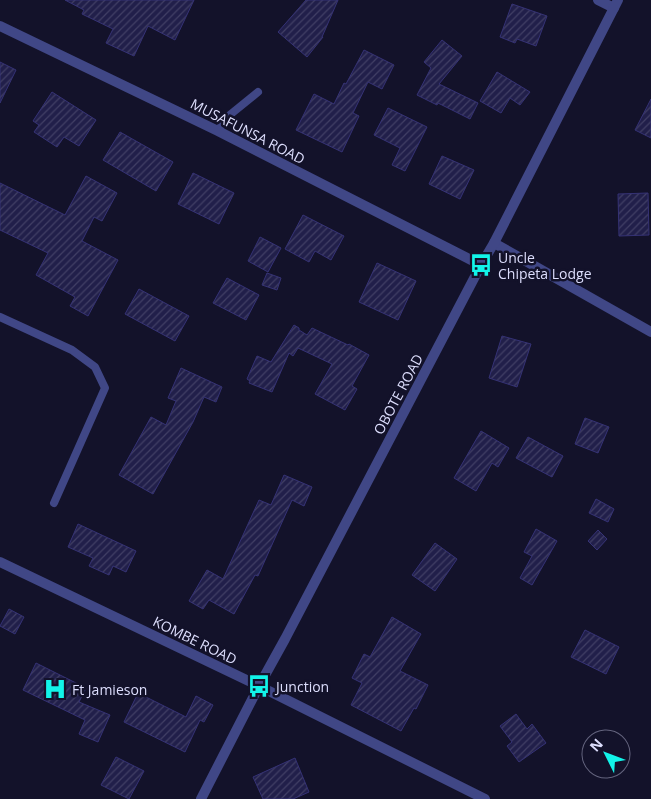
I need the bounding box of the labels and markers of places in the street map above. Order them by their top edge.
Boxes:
place label: Uncle Chipeta Lodge [498,248,592,283]
bus stop icon: Uncle Chipeta Lodge [468,252,494,278]
bus stop icon: Junction [246,673,272,699]
hospital icon: Ft Jamieson [42,676,68,702]
place label: Junction [274,677,329,696]
place label: Ft Jamieson [72,680,147,699]

